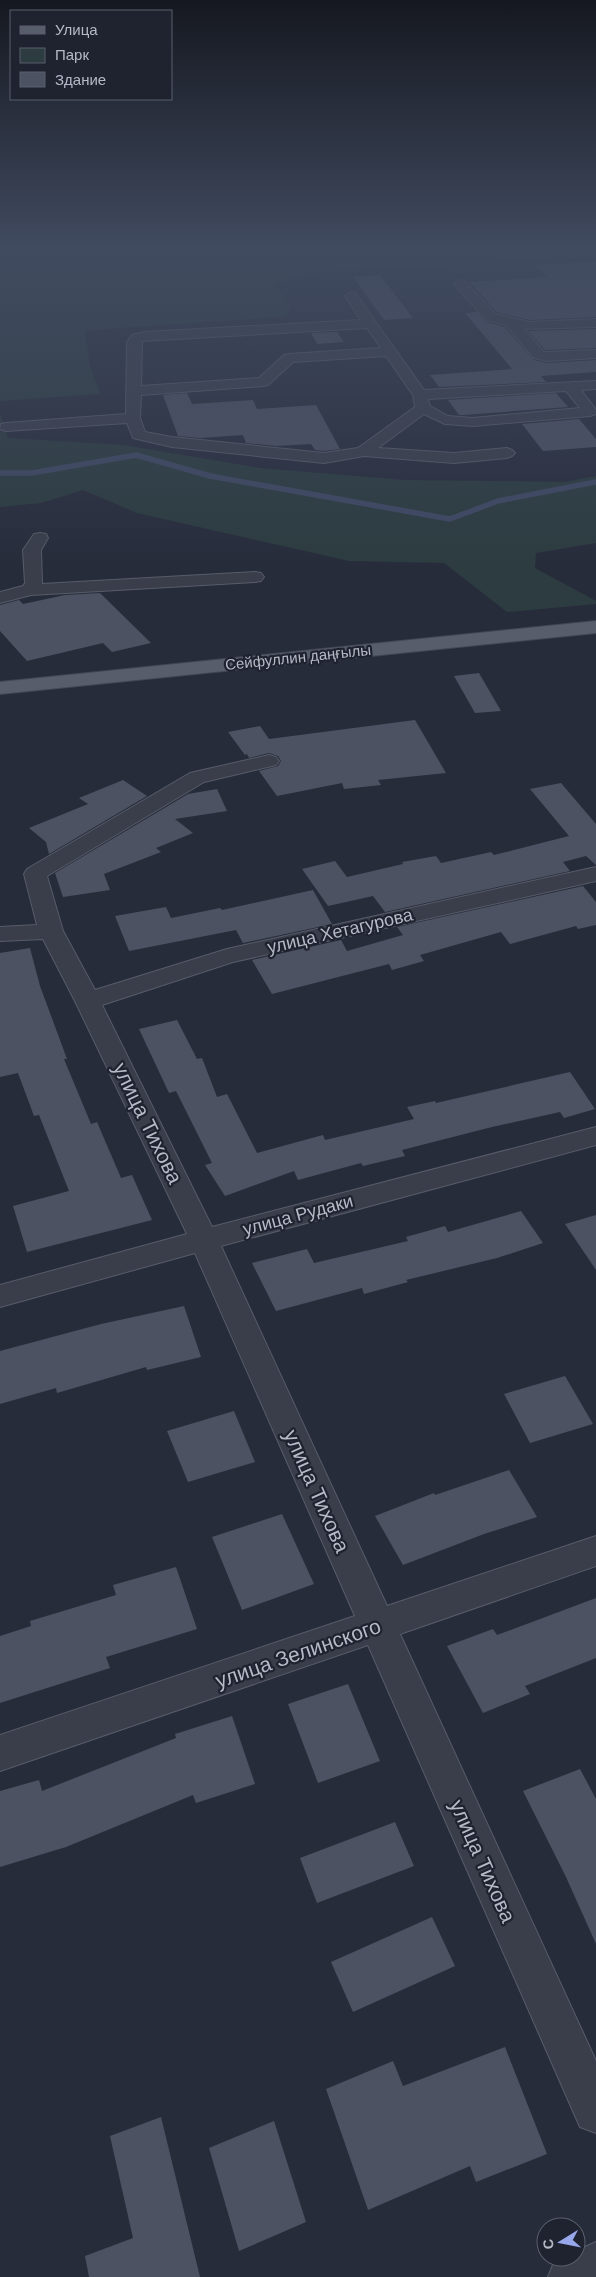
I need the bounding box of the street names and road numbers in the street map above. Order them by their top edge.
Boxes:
street label: Сейфуллин даңғылы [224,641,372,673]
street label: улица Хетагурова [265,904,416,957]
street label: улица Тихова [109,1059,187,1188]
street label: улица Рудаки [241,1191,355,1239]
street label: улица Тихова [280,1426,354,1556]
street label: улица Зелинского [212,1614,384,1692]
street label: улица Тихова [446,1796,520,1926]

